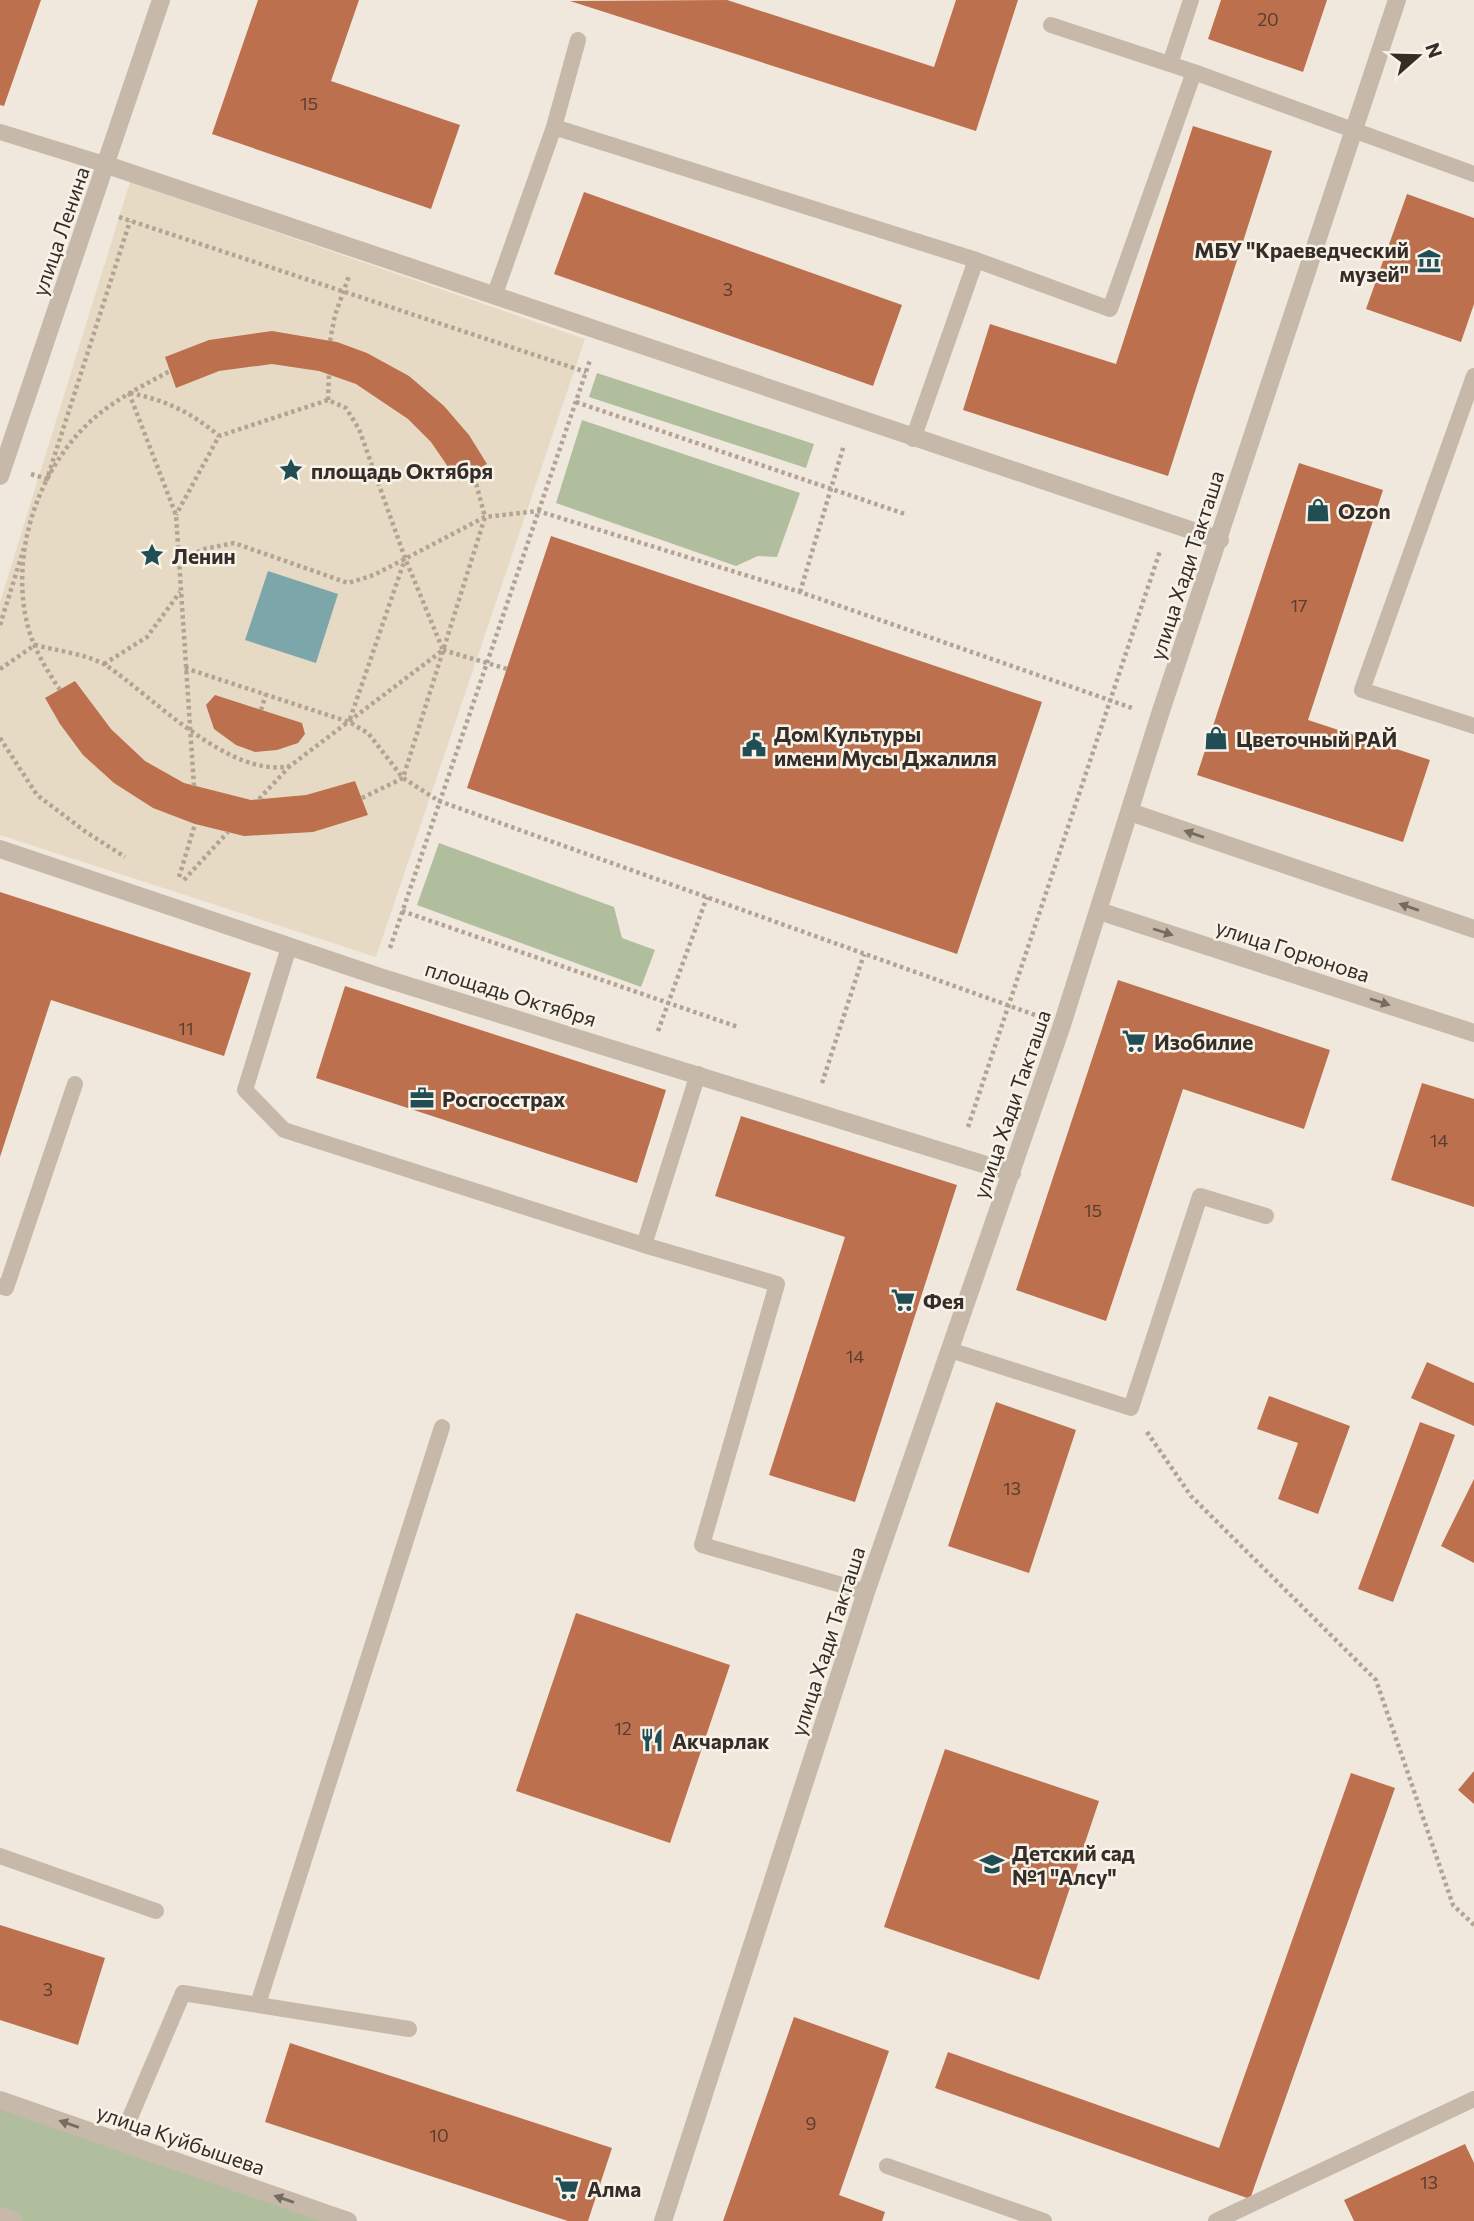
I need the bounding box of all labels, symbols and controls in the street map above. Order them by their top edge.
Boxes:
house number: 20 [1257,8,1279,30]
north arrow [1383,21,1453,91]
text: N [1421,39,1448,61]
house number: 15 [300,92,318,114]
street label: улица Ленина [26,163,94,299]
place label: МБУ "Краеведческий музей" [1194,237,1409,286]
museum icon: МБУ "Краеведческий музей" [1415,247,1443,275]
house number: 3 [723,278,733,300]
place icon: площадь Октября [277,456,305,484]
place label: площадь Октября [311,458,493,483]
street label: улица Хади Такташа [1144,467,1228,663]
shop icon: Ozon [1304,496,1332,524]
place label: Ozon [1338,498,1391,523]
place icon: Ленин [138,541,166,569]
place label: Ленин [172,543,236,568]
house number: 17 [1290,594,1308,616]
place label: Дом Культуры имени Мусы Джалиля [774,721,997,770]
shop icon: Цветочный РАЙ [1202,724,1230,752]
place label: Цветочный РАЙ [1236,726,1397,751]
public building icon: Дом Культуры имени Мусы Джалиля [740,731,768,759]
one-way arrow [1183,828,1204,839]
one-way arrow [1399,901,1420,912]
street label: улица Горюнова [1213,913,1373,987]
one-way arrow [1153,927,1174,938]
street label: площадь Октября [422,955,600,1031]
one-way arrow [1369,998,1390,1008]
street label: улица Хади Такташа [967,1006,1055,1202]
house number: 11 [178,1017,194,1039]
supermarket icon: Изобилие [1120,1027,1148,1055]
place label: Изобилие [1154,1029,1253,1054]
office icon: Росгосстрах [408,1084,436,1112]
place label: Росгосстрах [442,1086,566,1111]
house number: 14 [1430,1129,1448,1151]
house number: 15 [1084,1199,1102,1221]
supermarket icon: Фея [889,1286,917,1314]
place label: Фея [923,1288,964,1313]
house number: 14 [846,1345,864,1367]
house number: 13 [1003,1477,1021,1499]
street label: улица Хади Такташа [785,1543,869,1739]
house number: 12 [614,1717,632,1739]
restaurant icon: Акчарлак [638,1726,666,1754]
place label: Акчарлак [672,1728,769,1753]
place label: Детский сад №1 "Алсу" [1012,1840,1135,1889]
school or university icon: Детский сад №1 "Алсу" [978,1850,1006,1878]
house number: 3 [43,1978,53,2000]
street label: улица Куйбышева [94,2098,268,2180]
house number: 9 [806,2112,816,2134]
one-way arrow [58,2118,79,2129]
house number: 10 [429,2124,449,2146]
house number: 13 [1420,2171,1438,2193]
supermarket icon: Алма [553,2174,581,2202]
place label: Алма [587,2176,641,2201]
one-way arrow [273,2193,294,2204]

